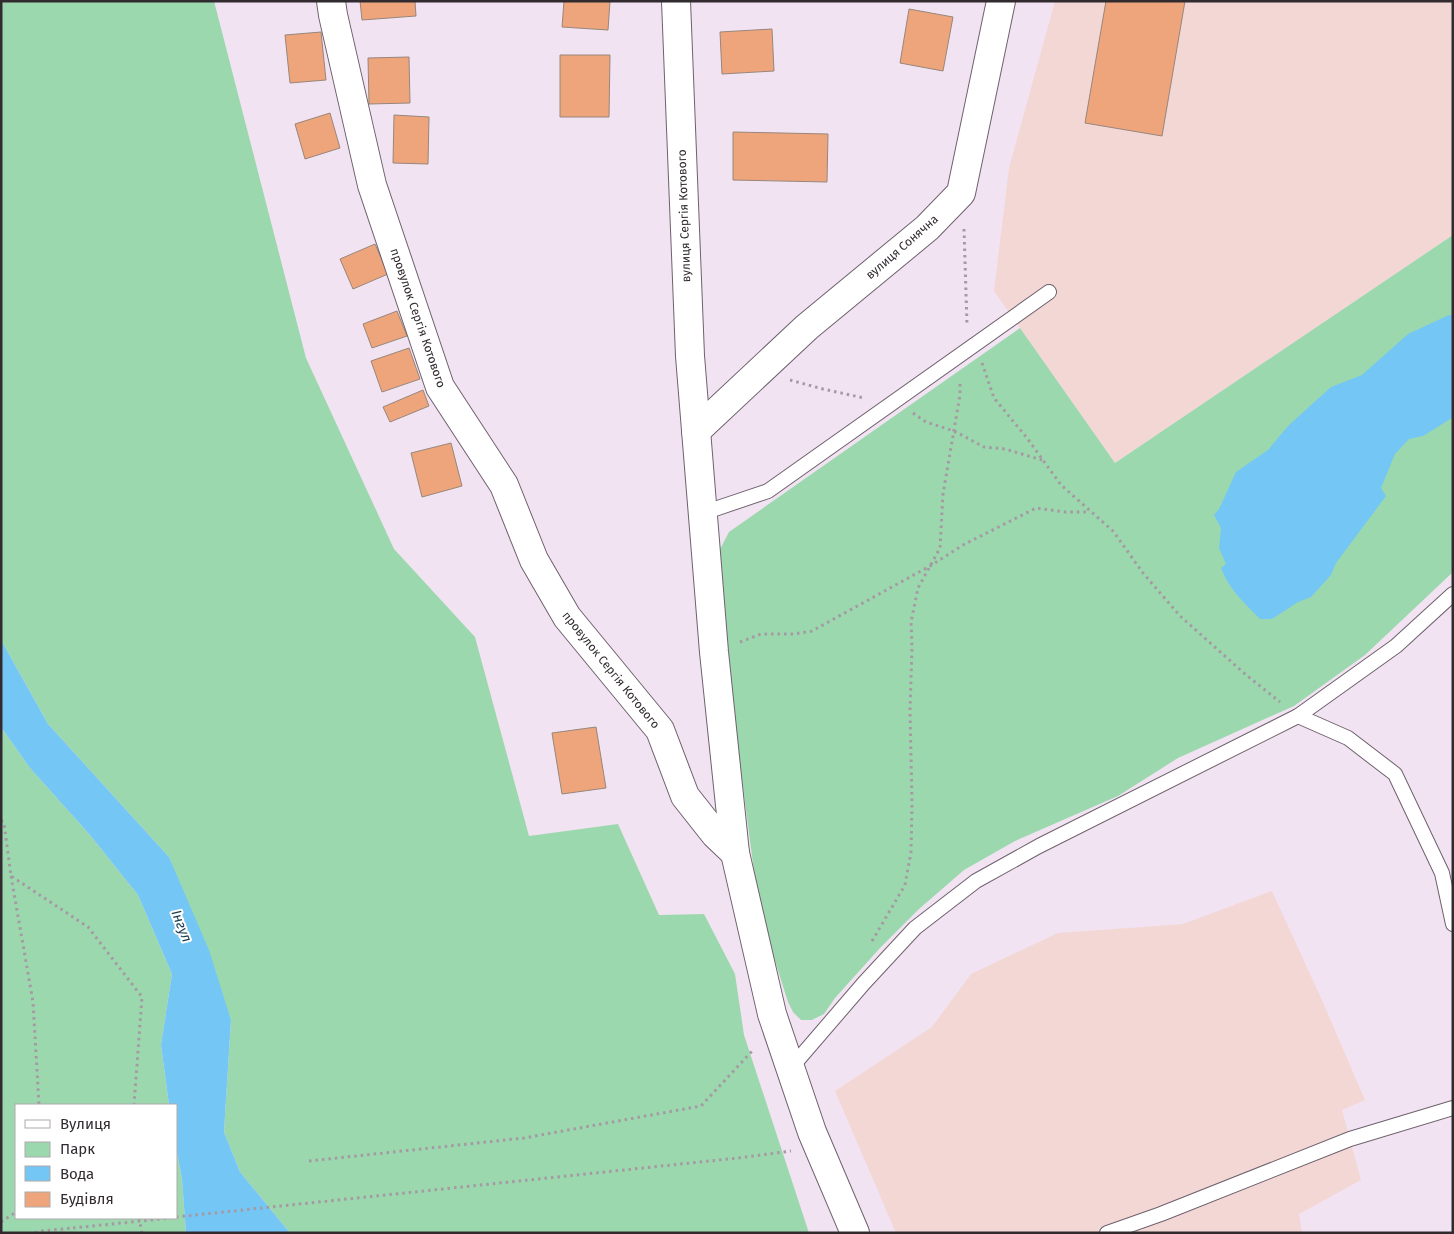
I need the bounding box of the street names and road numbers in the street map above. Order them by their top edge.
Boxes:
street label: вулиця Сергія Котового [675,149,693,283]
street label: вулиця Сонячна [863,212,941,282]
street label: провулок Сергія Котового [388,246,448,390]
street label: провулок Сергія Котового [559,609,663,731]

